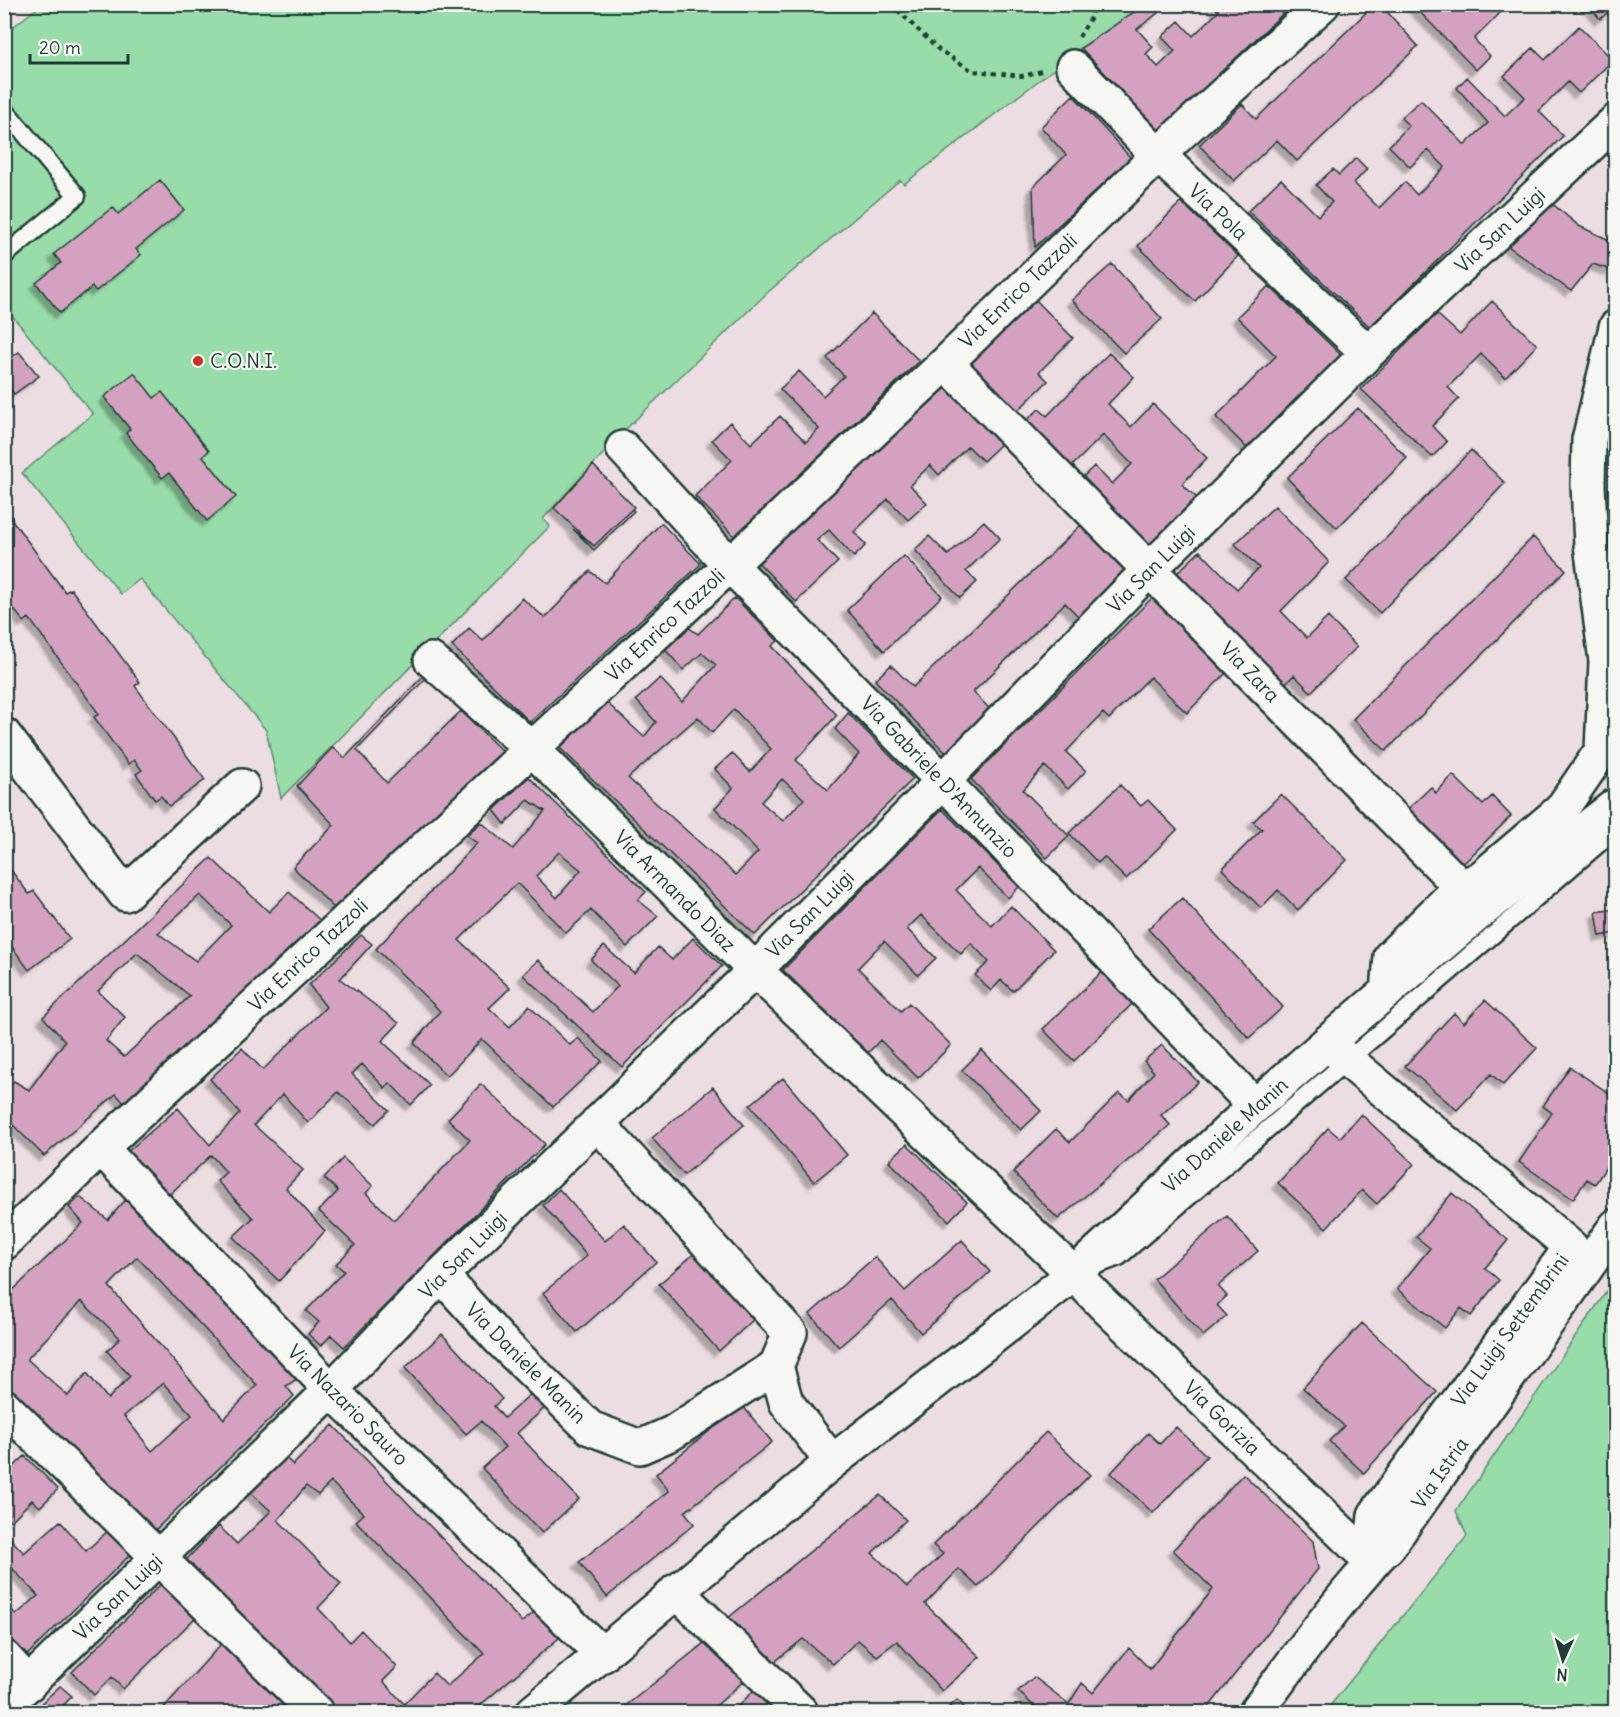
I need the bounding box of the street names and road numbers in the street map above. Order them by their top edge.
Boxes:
street label: Via Pola [1184,178,1253,245]
street label: Via San Luigi [1449,181,1550,278]
street label: Via Enrico Tazzoli [953,228,1082,353]
street label: Via San Luigi [1101,519,1200,618]
street label: Via Enrico Tazzoli [600,563,730,687]
street label: Via Zara [1215,636,1285,707]
street label: Via Gabriele D'Annunzio [856,691,1023,863]
street label: Via Armando Diaz [609,824,742,957]
street label: Via San Luigi [760,864,859,963]
street label: Via Enrico Tazzoli [243,893,373,1017]
street label: Via Daniele Manin [1157,1072,1293,1198]
street label: Via San Luigi [413,1205,512,1304]
street label: Via Luigi Settembrini [1446,1248,1574,1411]
street label: Via Daniele Manin [461,1297,592,1428]
street label: Via Nazario Sauro [283,1339,414,1470]
street label: Via Gorizia [1179,1375,1266,1460]
street label: Via Istria [1406,1432,1473,1513]
street label: Via San Luigi [68,1548,168,1645]

